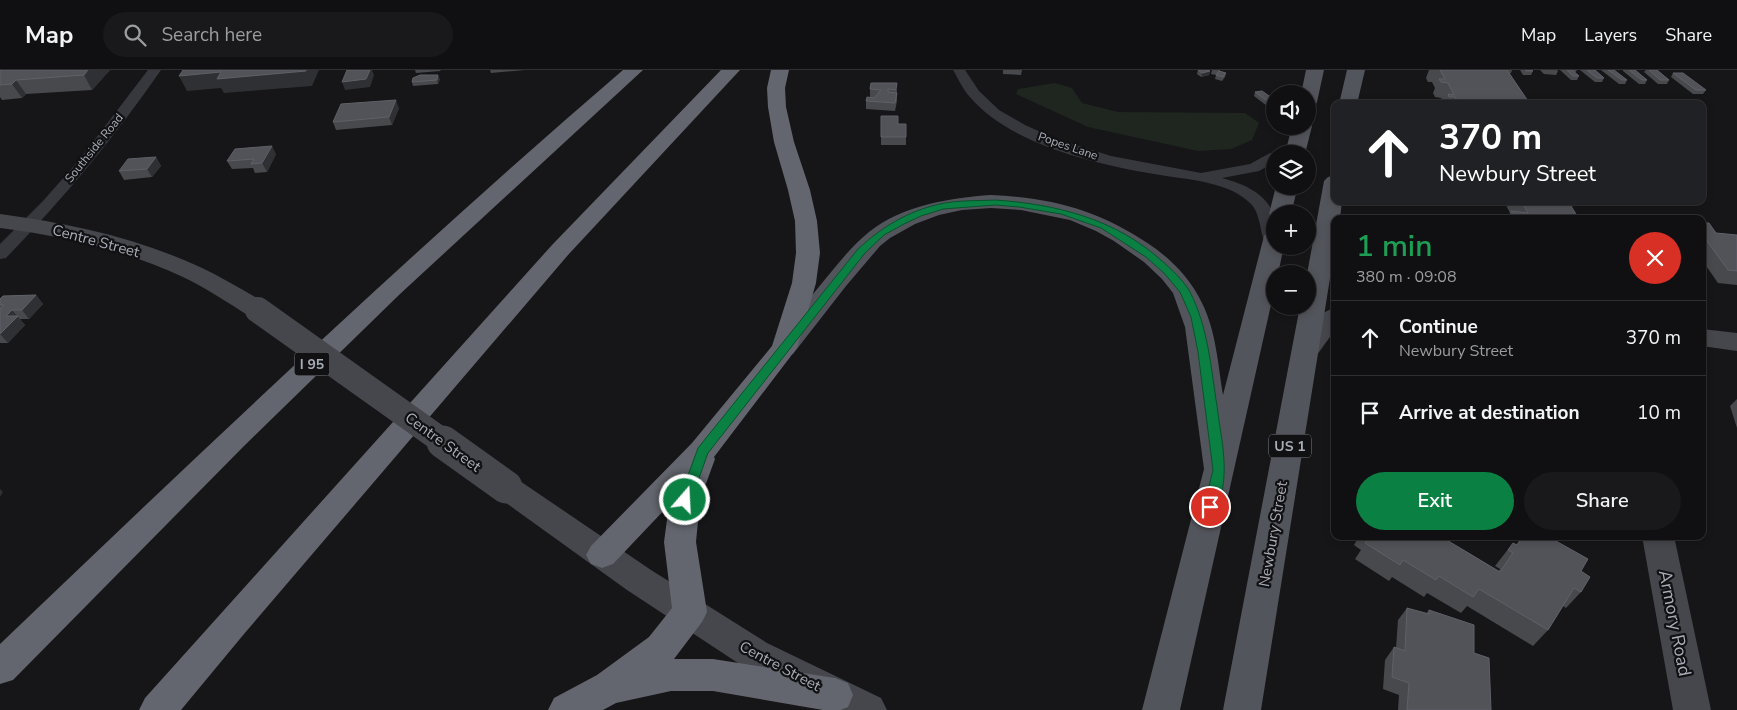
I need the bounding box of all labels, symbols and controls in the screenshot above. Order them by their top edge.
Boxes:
search box [103,12,453,57]
text: Map [25,19,73,51]
icon: search [121,21,149,49]
text: Search here [161,22,262,48]
text: Map [1521,23,1556,47]
text: Layers [1584,23,1637,47]
text: Share [1665,23,1712,47]
map controls [1266,85,1316,315]
button: sound [1266,85,1316,135]
street label: Southside Road [61,110,127,186]
text: 370 m [1439,114,1542,161]
icon: ahead [1356,120,1421,185]
street label: Popes Lane [1036,128,1100,164]
button: layers [1266,145,1316,195]
text: Newbury Street [1439,159,1596,189]
button: + [1266,205,1316,255]
street label: Centre Street [50,220,142,262]
text: 1 min [1356,226,1432,267]
button: close [1629,232,1681,284]
button: − [1266,265,1316,315]
text: 380 m · 09:08 [1356,266,1457,288]
text: Continue [1399,314,1478,340]
icon: ahead [1356,324,1384,352]
text: 370 m [1626,325,1681,351]
text: Newbury Street [1399,340,1513,362]
road number: I 95 [294,352,330,376]
icon: arrive [1356,399,1384,427]
text: Arrive at destination [1399,400,1580,426]
text: 10 m [1637,400,1681,426]
street label: Centre Street [401,408,486,477]
road number: US 1 [1269,434,1311,458]
button: Exit [1356,472,1514,530]
button: Share [1524,472,1681,530]
position arrow [658,473,710,525]
street label: Newbury Street [1254,479,1292,588]
pin [1189,486,1231,528]
icon: arrive [1196,493,1224,521]
street label: Armory Road [1653,568,1697,678]
street label: Centre Street [736,636,825,696]

